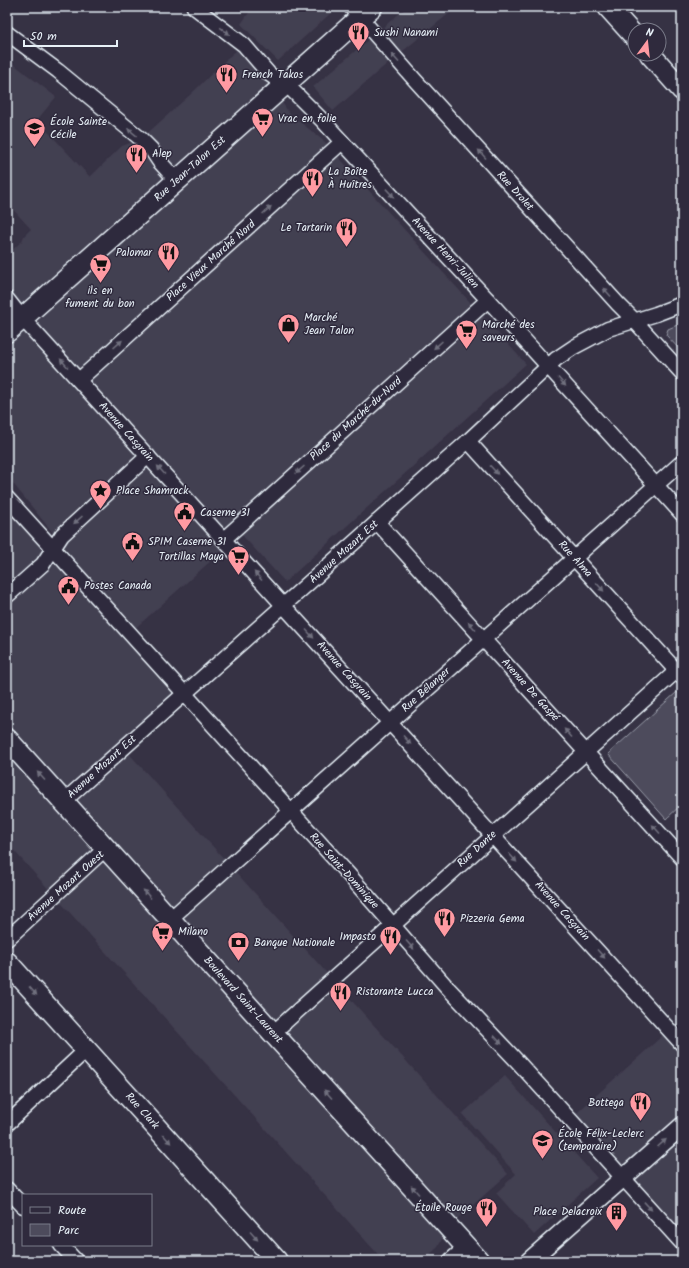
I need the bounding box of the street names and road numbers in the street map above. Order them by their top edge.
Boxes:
street label: Rue Jean-Talon Est [150,131,231,206]
street label: Rue Drolet [492,167,538,216]
street label: Avenue Henri-Julien [407,213,483,293]
street label: Place Vieux Marché Nord [162,216,260,306]
street label: Place du Marché-du-Nord [306,372,407,465]
street label: Avenue Casgrain [94,398,158,466]
street label: Avenue Mozart Est [305,515,383,588]
street label: Rue Alma [553,536,597,582]
street label: Avenue Casgrain [312,637,376,705]
street label: Avenue De Gaspé [497,654,564,727]
street label: Rue Bélanger [398,662,455,717]
street label: Avenue Mozart Est [63,730,141,803]
street label: Rue Dante [453,826,501,872]
street label: Rue Saint-Dominique [305,829,383,913]
street label: Avenue Mozart Ouest [23,846,109,926]
street label: Avenue Casgrain [530,877,594,945]
street label: Boulevard Saint-Laurent [199,952,288,1048]
street label: Rue Clark [120,1089,164,1134]

